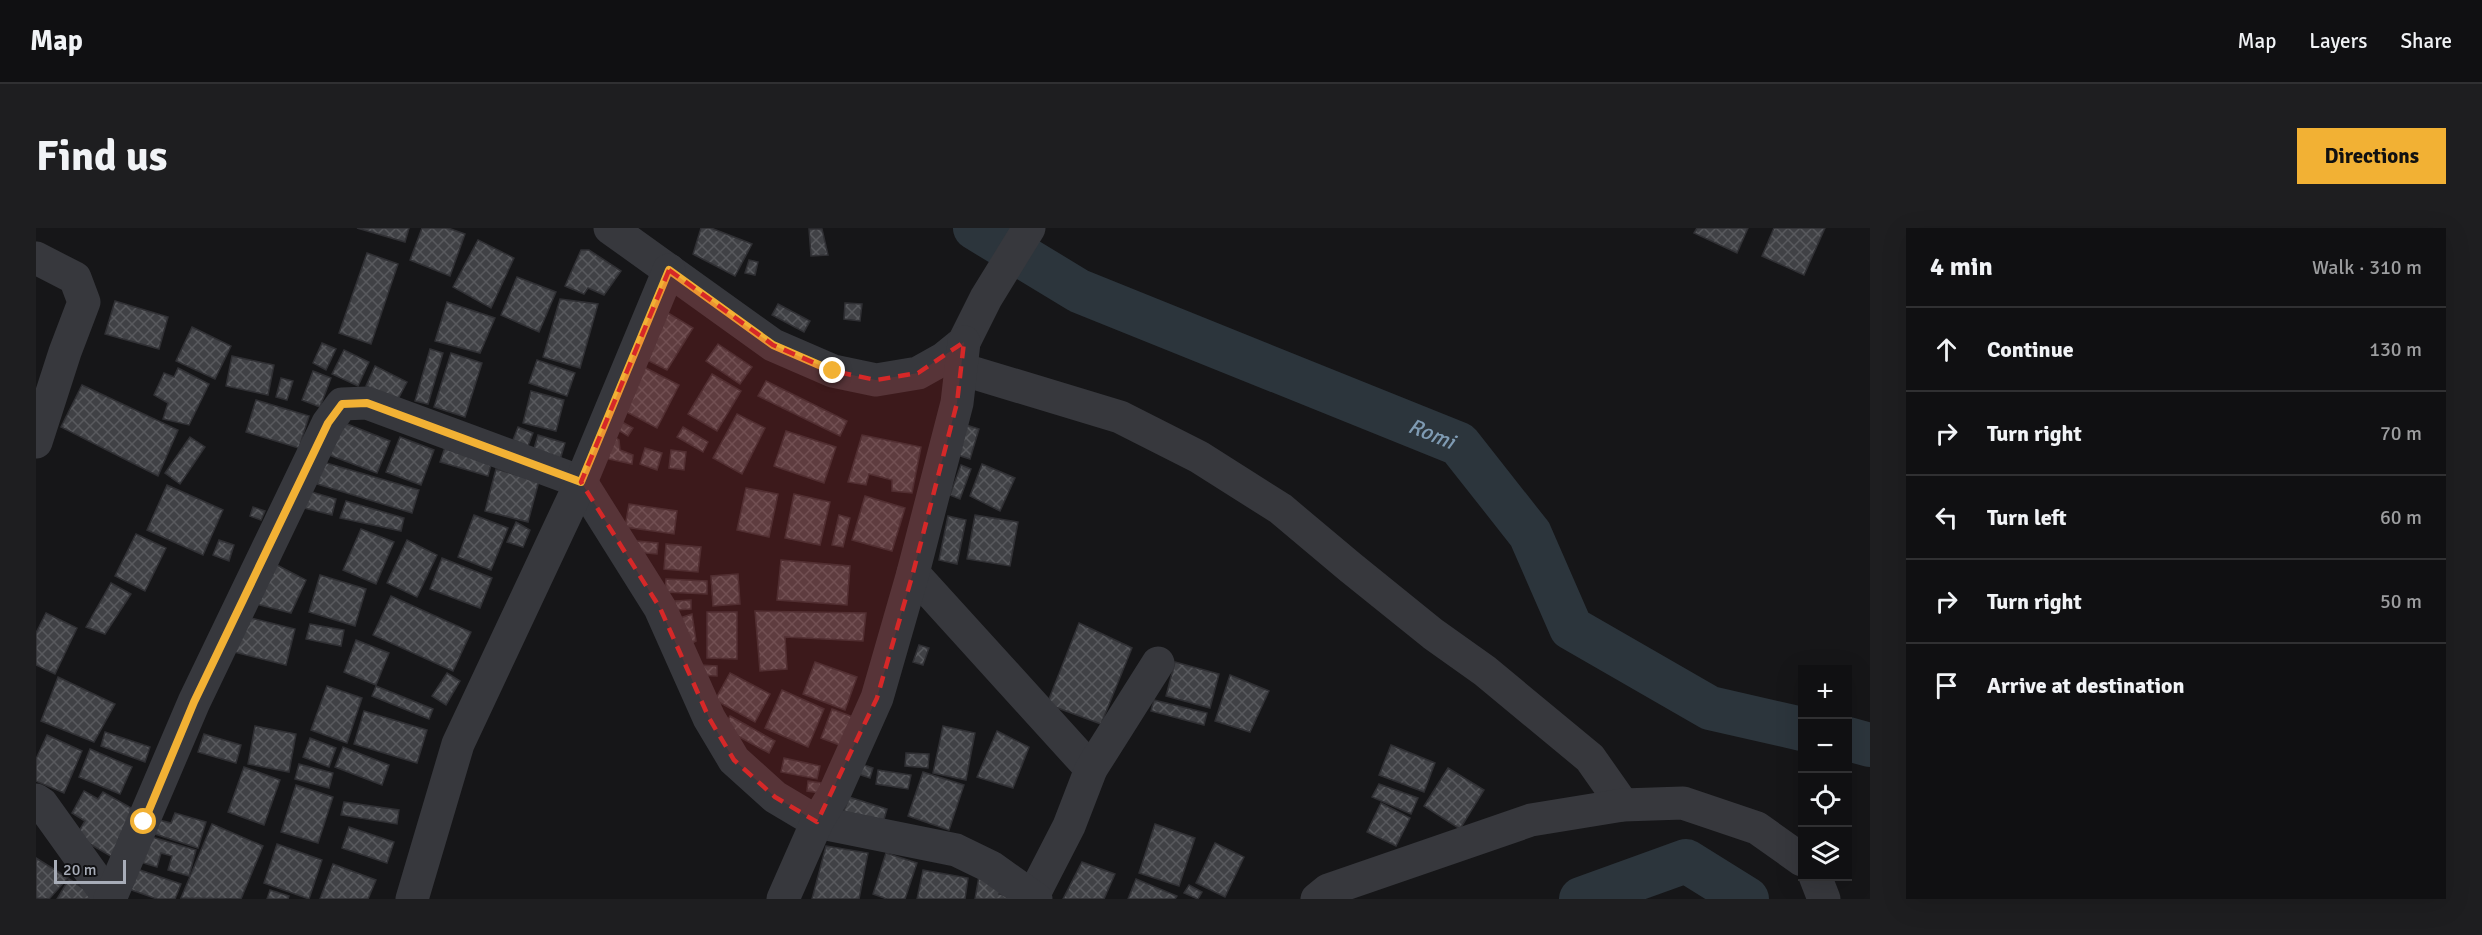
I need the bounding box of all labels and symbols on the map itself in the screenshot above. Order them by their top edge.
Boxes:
route end [819,357,845,383]
water label: Romi [1405,412,1461,455]
route start [130,808,156,834]
scale bar [54,857,126,884]

